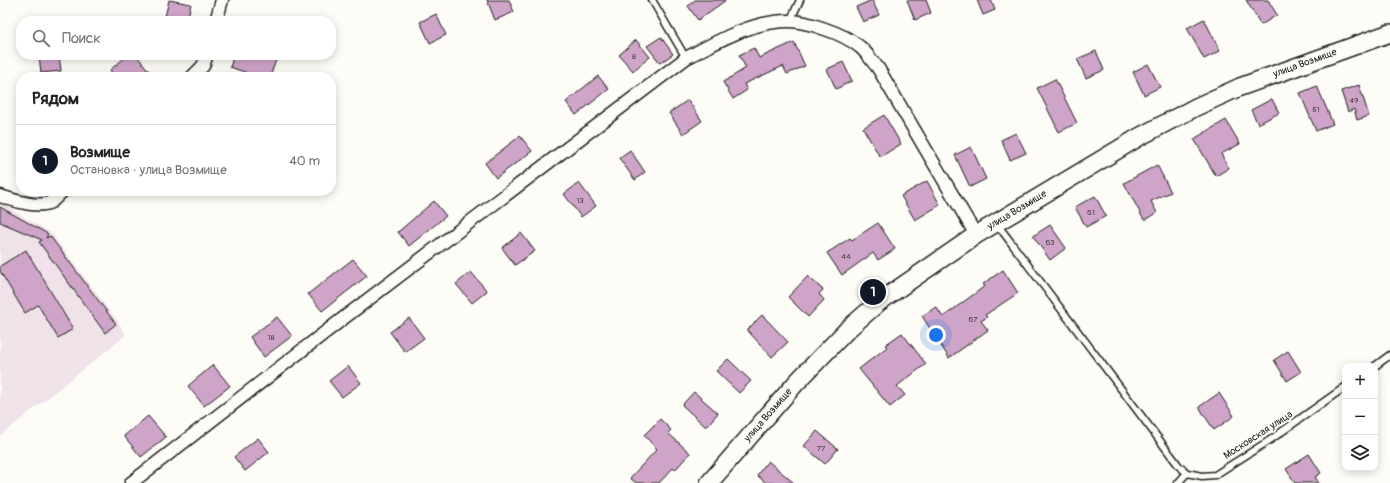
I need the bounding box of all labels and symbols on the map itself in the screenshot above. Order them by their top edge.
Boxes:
street label: улица Возмище [1271,46,1339,80]
house number: 8 [632,52,636,61]
house number: 49 [1350,96,1358,105]
house number: 51 [1312,105,1320,114]
street label: улица Возмище [984,188,1049,233]
house number: 13 [576,196,584,205]
house number: 61 [1087,208,1095,217]
house number: 63 [1045,238,1055,247]
house number: 44 [841,252,851,261]
pin: 1 [860,277,886,307]
house number: 67 [969,315,978,324]
your location [926,325,946,345]
house number: 18 [267,333,275,342]
street label: улица Возмище [741,386,795,445]
street label: Московская улица [1221,408,1295,462]
house number: 77 [817,444,826,453]

